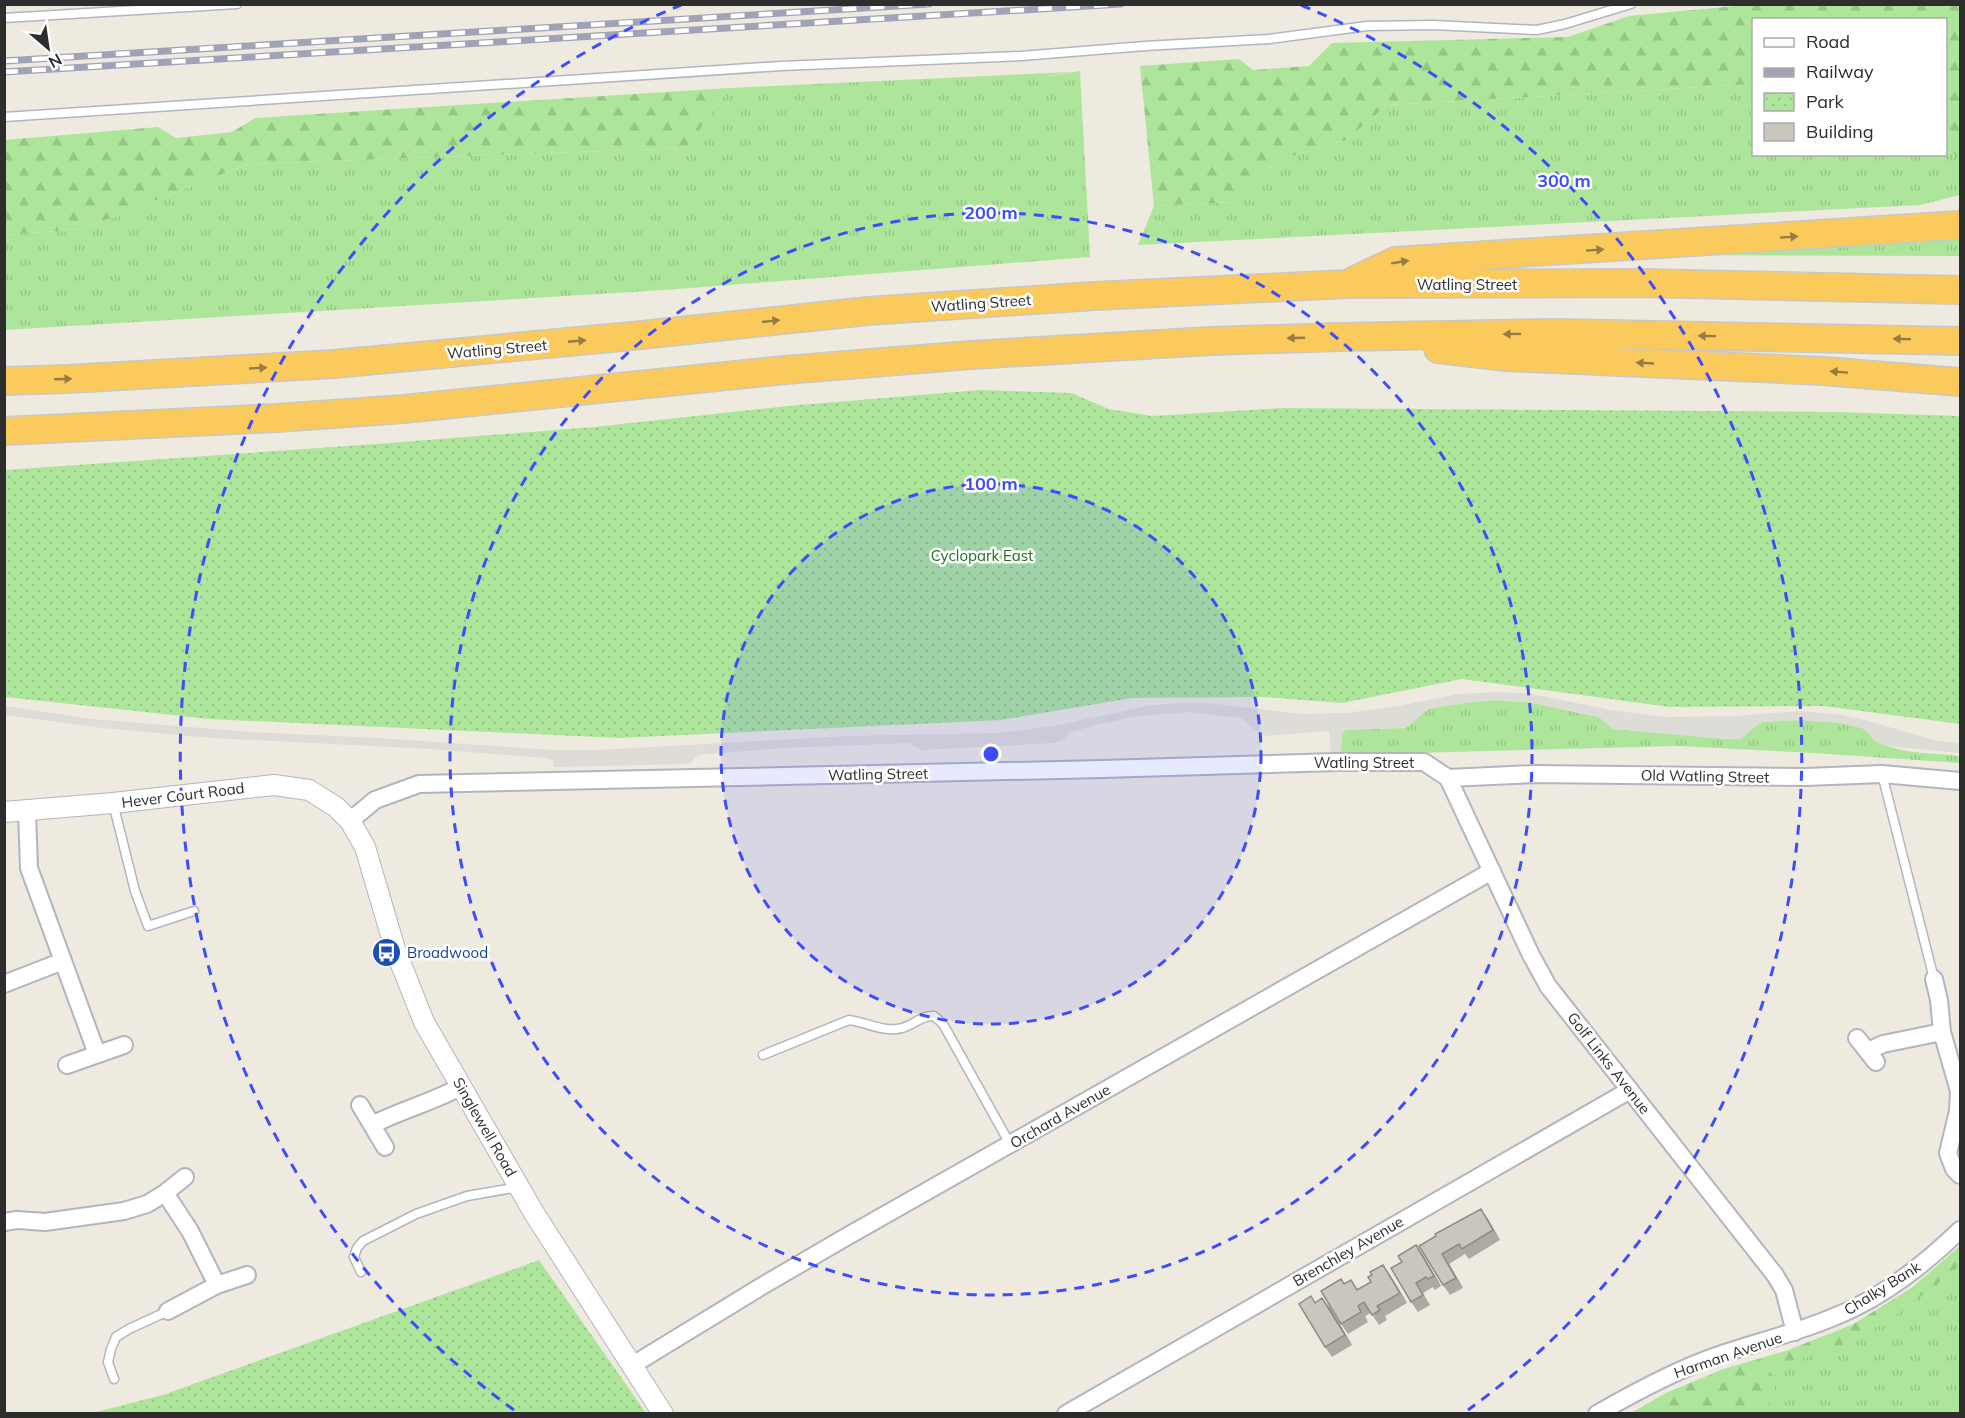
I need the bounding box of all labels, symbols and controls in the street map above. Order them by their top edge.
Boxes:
north arrow [18,18,78,78]
legend [1752,18,1947,156]
text: Road [1806,30,1850,53]
text: N [45,49,65,73]
text: Railway [1806,60,1874,83]
text: Park [1806,90,1845,113]
text: Building [1806,120,1874,143]
text: 300 m [1537,169,1591,192]
text: 200 m [964,201,1018,224]
one-way arrow [1780,232,1799,242]
one-way arrow [1585,245,1604,255]
one-way arrow [1391,258,1410,267]
street label: Watling Street [1417,275,1517,294]
street label: Watling Street [930,290,1032,316]
one-way arrow [762,316,781,326]
one-way arrow [1503,329,1522,339]
one-way arrow [1698,331,1717,340]
one-way arrow [1287,333,1306,343]
street label: Watling Street [446,335,548,363]
one-way arrow [1893,335,1912,344]
one-way arrow [568,336,587,346]
one-way arrow [1635,358,1654,367]
one-way arrow [248,363,267,373]
one-way arrow [1830,368,1849,377]
one-way arrow [53,374,72,384]
text: 100 m [964,472,1018,495]
park label: Cyclopark East [931,546,1033,565]
centre of rings [981,744,1001,764]
street label: Watling Street [1314,753,1414,772]
street label: Watling Street [828,764,928,784]
street label: Old Watling Street [1641,765,1769,787]
street label: Hever Court Road [120,778,246,812]
bus stop icon: Broadwood [370,936,402,968]
place label: Broadwood [407,943,488,962]
street label: Golf Links Avenue [1563,1008,1655,1118]
street label: Singlewell Road [449,1074,521,1180]
street label: Orchard Avenue [1006,1080,1114,1152]
street label: Brenchley Avenue [1289,1212,1407,1290]
street label: Chalky Bank [1840,1257,1924,1319]
street label: Harman Avenue [1671,1328,1785,1382]

